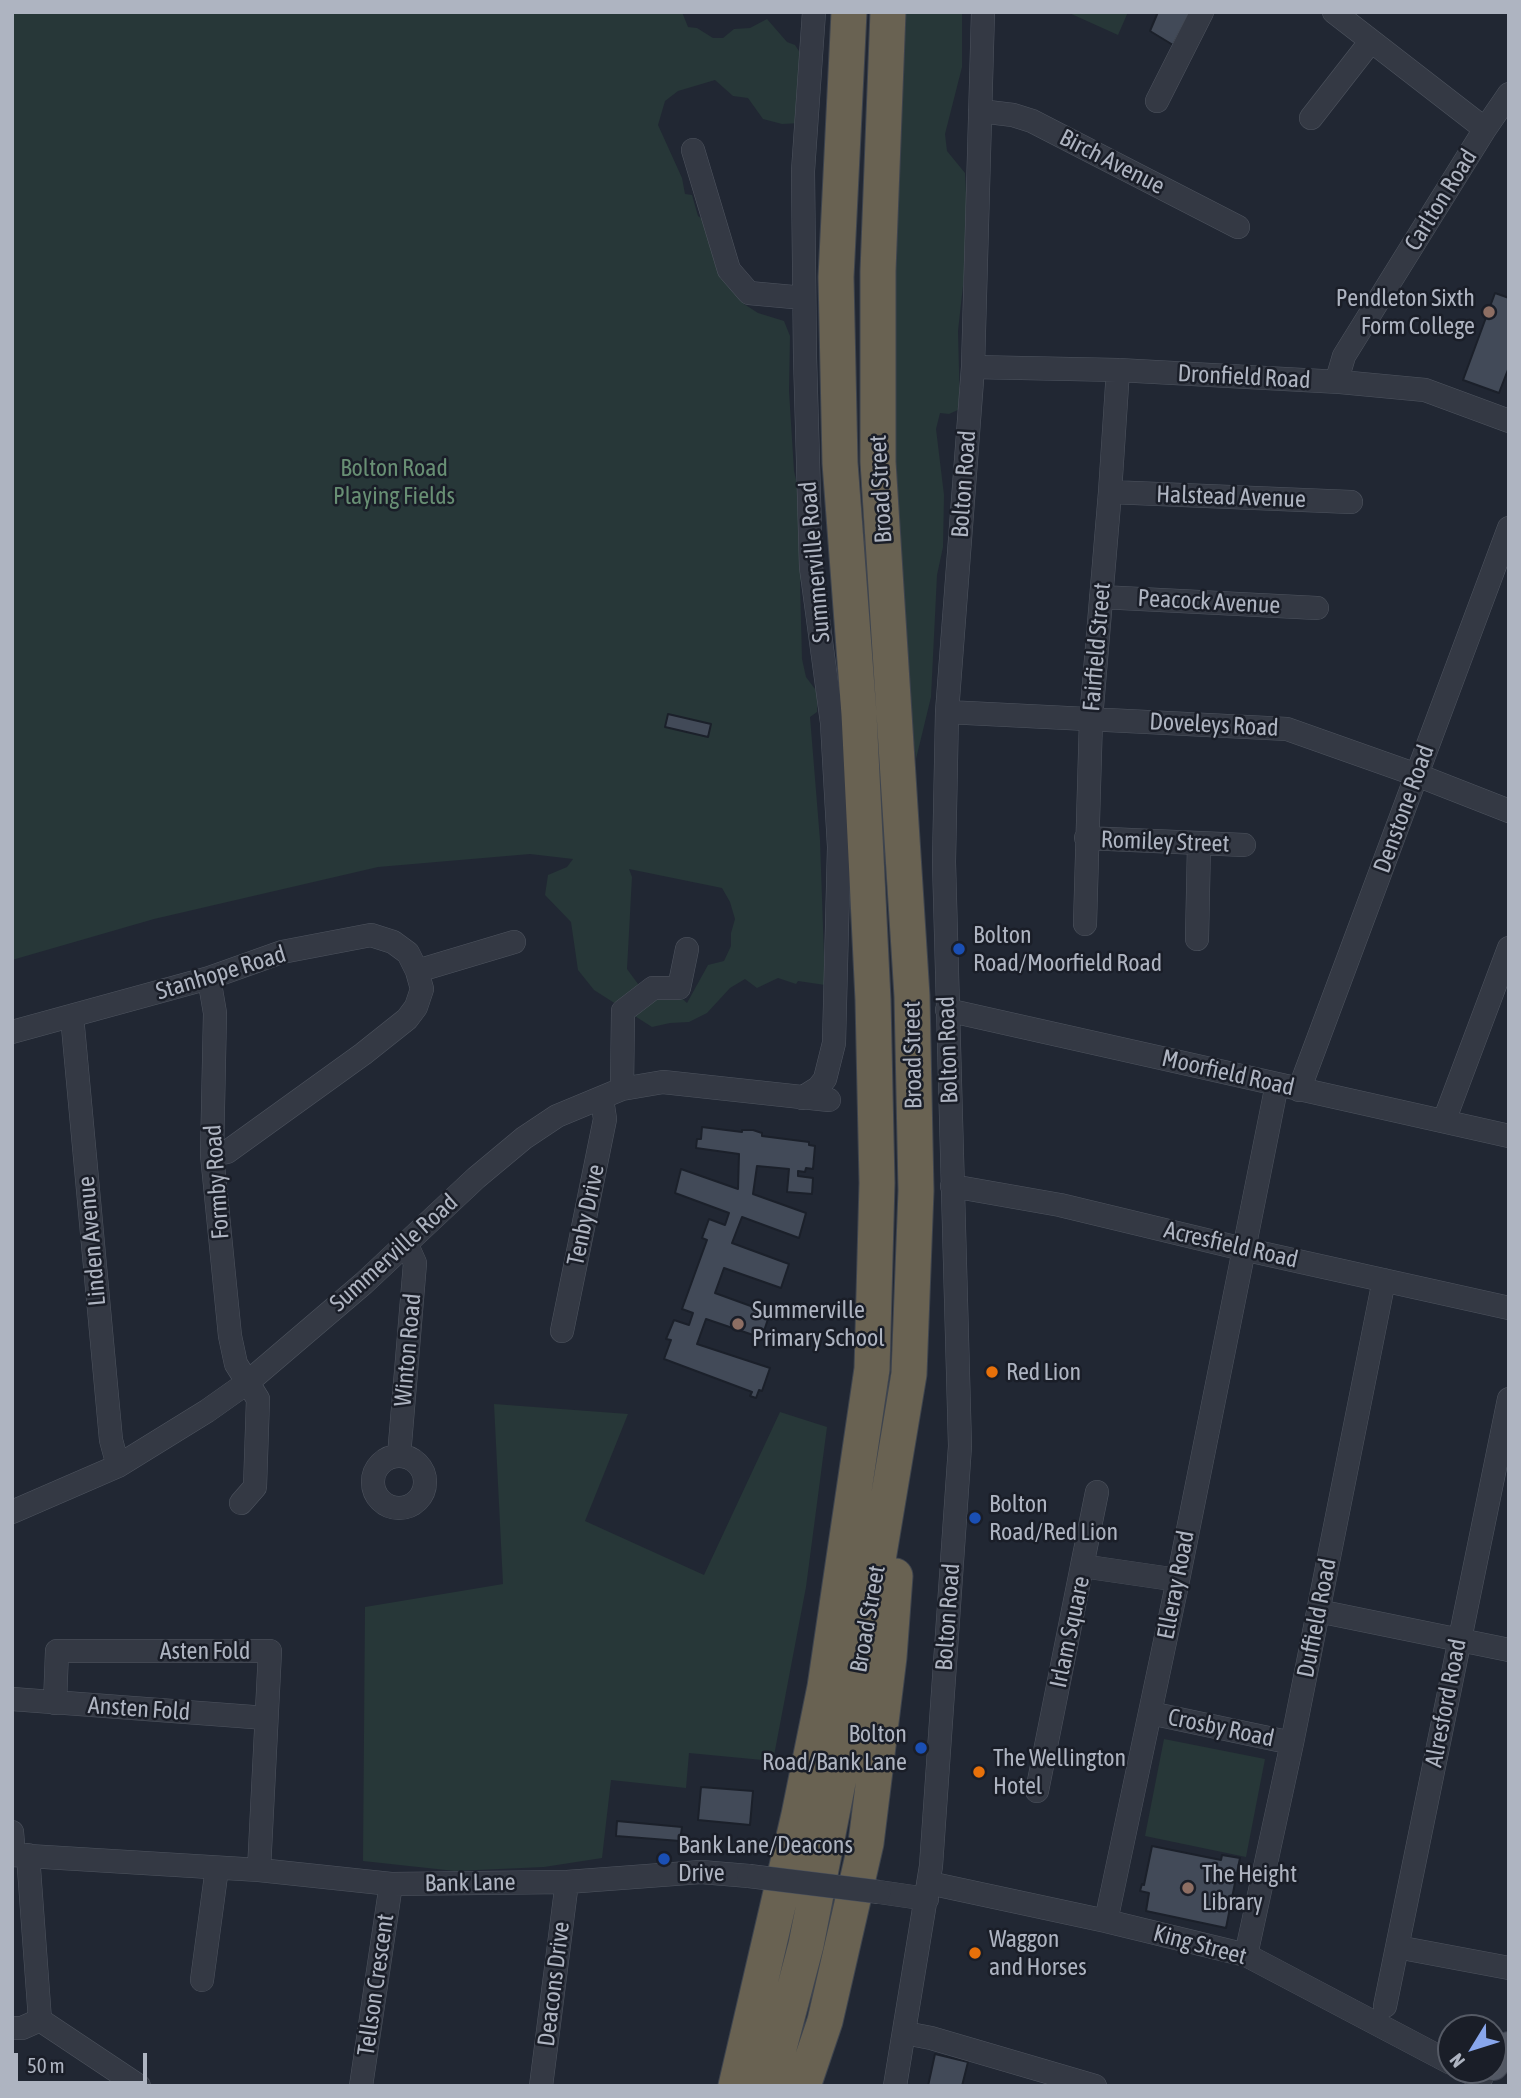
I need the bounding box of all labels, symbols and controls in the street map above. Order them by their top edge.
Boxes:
street label: Birch Avenue [1055,123,1169,201]
street label: Carlton Road [1399,144,1483,256]
place label: Pendleton Sixth Form College [1336,284,1475,340]
marker: Pendleton Sixth Form College [1481,304,1497,320]
street label: Dronfield Road [1177,359,1311,395]
street label: Bolton Road [946,429,982,539]
street label: Broad Street [864,434,898,544]
park label: Bolton Road Playing Fields [333,454,455,510]
street label: Summerville Road [794,480,836,644]
street label: Halstead Avenue [1156,480,1306,514]
street label: Fairfield Street [1077,581,1117,713]
street label: Peacock Avenue [1137,584,1281,620]
street label: Doveleys Road [1149,707,1279,743]
street label: Denstone Road [1368,741,1440,877]
street label: Romiley Street [1100,825,1230,859]
place label: Bolton Road/Moorfield Road [973,921,1162,977]
street label: Stanhope Road [153,940,289,1006]
marker: Bolton Road/Moorfield Road [951,941,967,957]
street label: Bolton Road [932,996,964,1104]
street label: Broad Street [898,1001,928,1109]
street label: Moorfield Road [1159,1044,1297,1102]
street label: Formby Road [199,1124,235,1240]
street label: Tenby Drive [561,1162,611,1268]
street label: Linden Avenue [72,1175,112,1307]
street label: Summerville Road [324,1188,464,1318]
street label: Acresfield Road [1161,1216,1301,1274]
street label: Winton Road [389,1292,427,1408]
place label: Summerville Primary School [752,1296,885,1352]
marker: Summerville Primary School [730,1316,746,1332]
place label: Red Lion [1006,1358,1081,1386]
marker: Red Lion [984,1364,1000,1380]
place label: Bolton Road/Red Lion [989,1490,1118,1546]
marker: Bolton Road/Red Lion [967,1510,983,1526]
street label: Elleray Road [1151,1528,1201,1642]
street label: Duffield Road [1291,1556,1343,1680]
street label: Bolton Road [930,1562,966,1672]
street label: Broad Street [844,1563,892,1675]
street label: Irlam Square [1044,1574,1096,1690]
street label: Alresford Road [1419,1636,1473,1770]
street label: Asten Fold [160,1637,250,1665]
street label: Ansten Fold [87,1691,191,1727]
street label: Crosby Road [1165,1703,1277,1753]
place label: Bolton Road/Bank Lane [762,1720,907,1776]
marker: Bolton Road/Bank Lane [913,1740,929,1756]
place label: The Wellington Hotel [993,1744,1126,1800]
marker: The Wellington Hotel [971,1764,987,1780]
place label: Bank Lane/Deacons Drive [678,1831,853,1887]
marker: Bank Lane/Deacons Drive [656,1851,672,1867]
place label: The Height Library [1202,1860,1297,1916]
street label: Bank Lane [424,1868,516,1898]
marker: The Height Library [1180,1880,1196,1896]
street label: Tellson Crescent [352,1912,400,2058]
street label: King Street [1150,1919,1250,1971]
street label: Deacons Drive [532,1920,576,2048]
place label: Waggon and Horses [989,1925,1087,1981]
marker: Waggon and Horses [967,1945,983,1961]
north arrow [1437,2014,1507,2084]
scale bar [18,2038,150,2082]
text: N [1445,2050,1469,2072]
text: 50 m [27,2053,65,2077]

